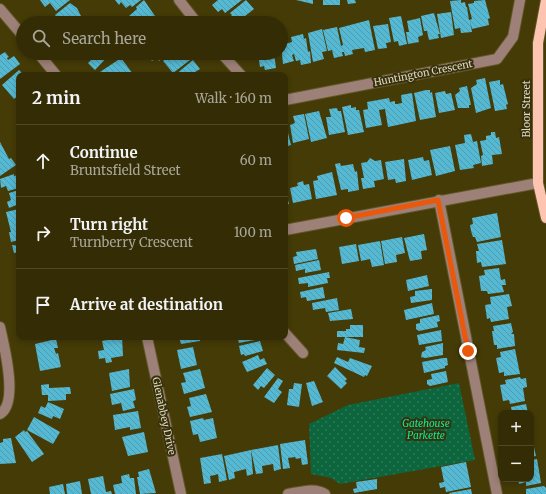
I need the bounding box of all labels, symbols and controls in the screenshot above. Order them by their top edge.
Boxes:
search box [16,16,288,60]
icon: search [30,27,52,49]
text: Search here [62,29,146,48]
street label: Huntington Crescent [373,57,474,89]
street label: Bloor Street [520,80,533,138]
text: 2 min [32,87,80,109]
text: Walk · 160 m [195,90,272,107]
text: Continue [70,143,138,162]
icon: ahead [32,150,54,172]
text: 60 m [240,152,272,169]
text: Bruntsfield Street [70,162,181,179]
route start [337,209,355,227]
text: Turn right [70,215,148,234]
icon: right [32,222,54,244]
text: 100 m [234,224,272,241]
text: Turnberry Crescent [70,234,193,251]
icon: arrive [32,294,54,316]
text: Arrive at destination [70,295,223,314]
route end [459,342,477,360]
street label: Glenabbey Drive [149,376,179,456]
map controls [498,410,534,482]
button: + [498,410,534,446]
park label: Gatehouse Parkette [402,417,450,442]
button: − [498,446,534,482]

